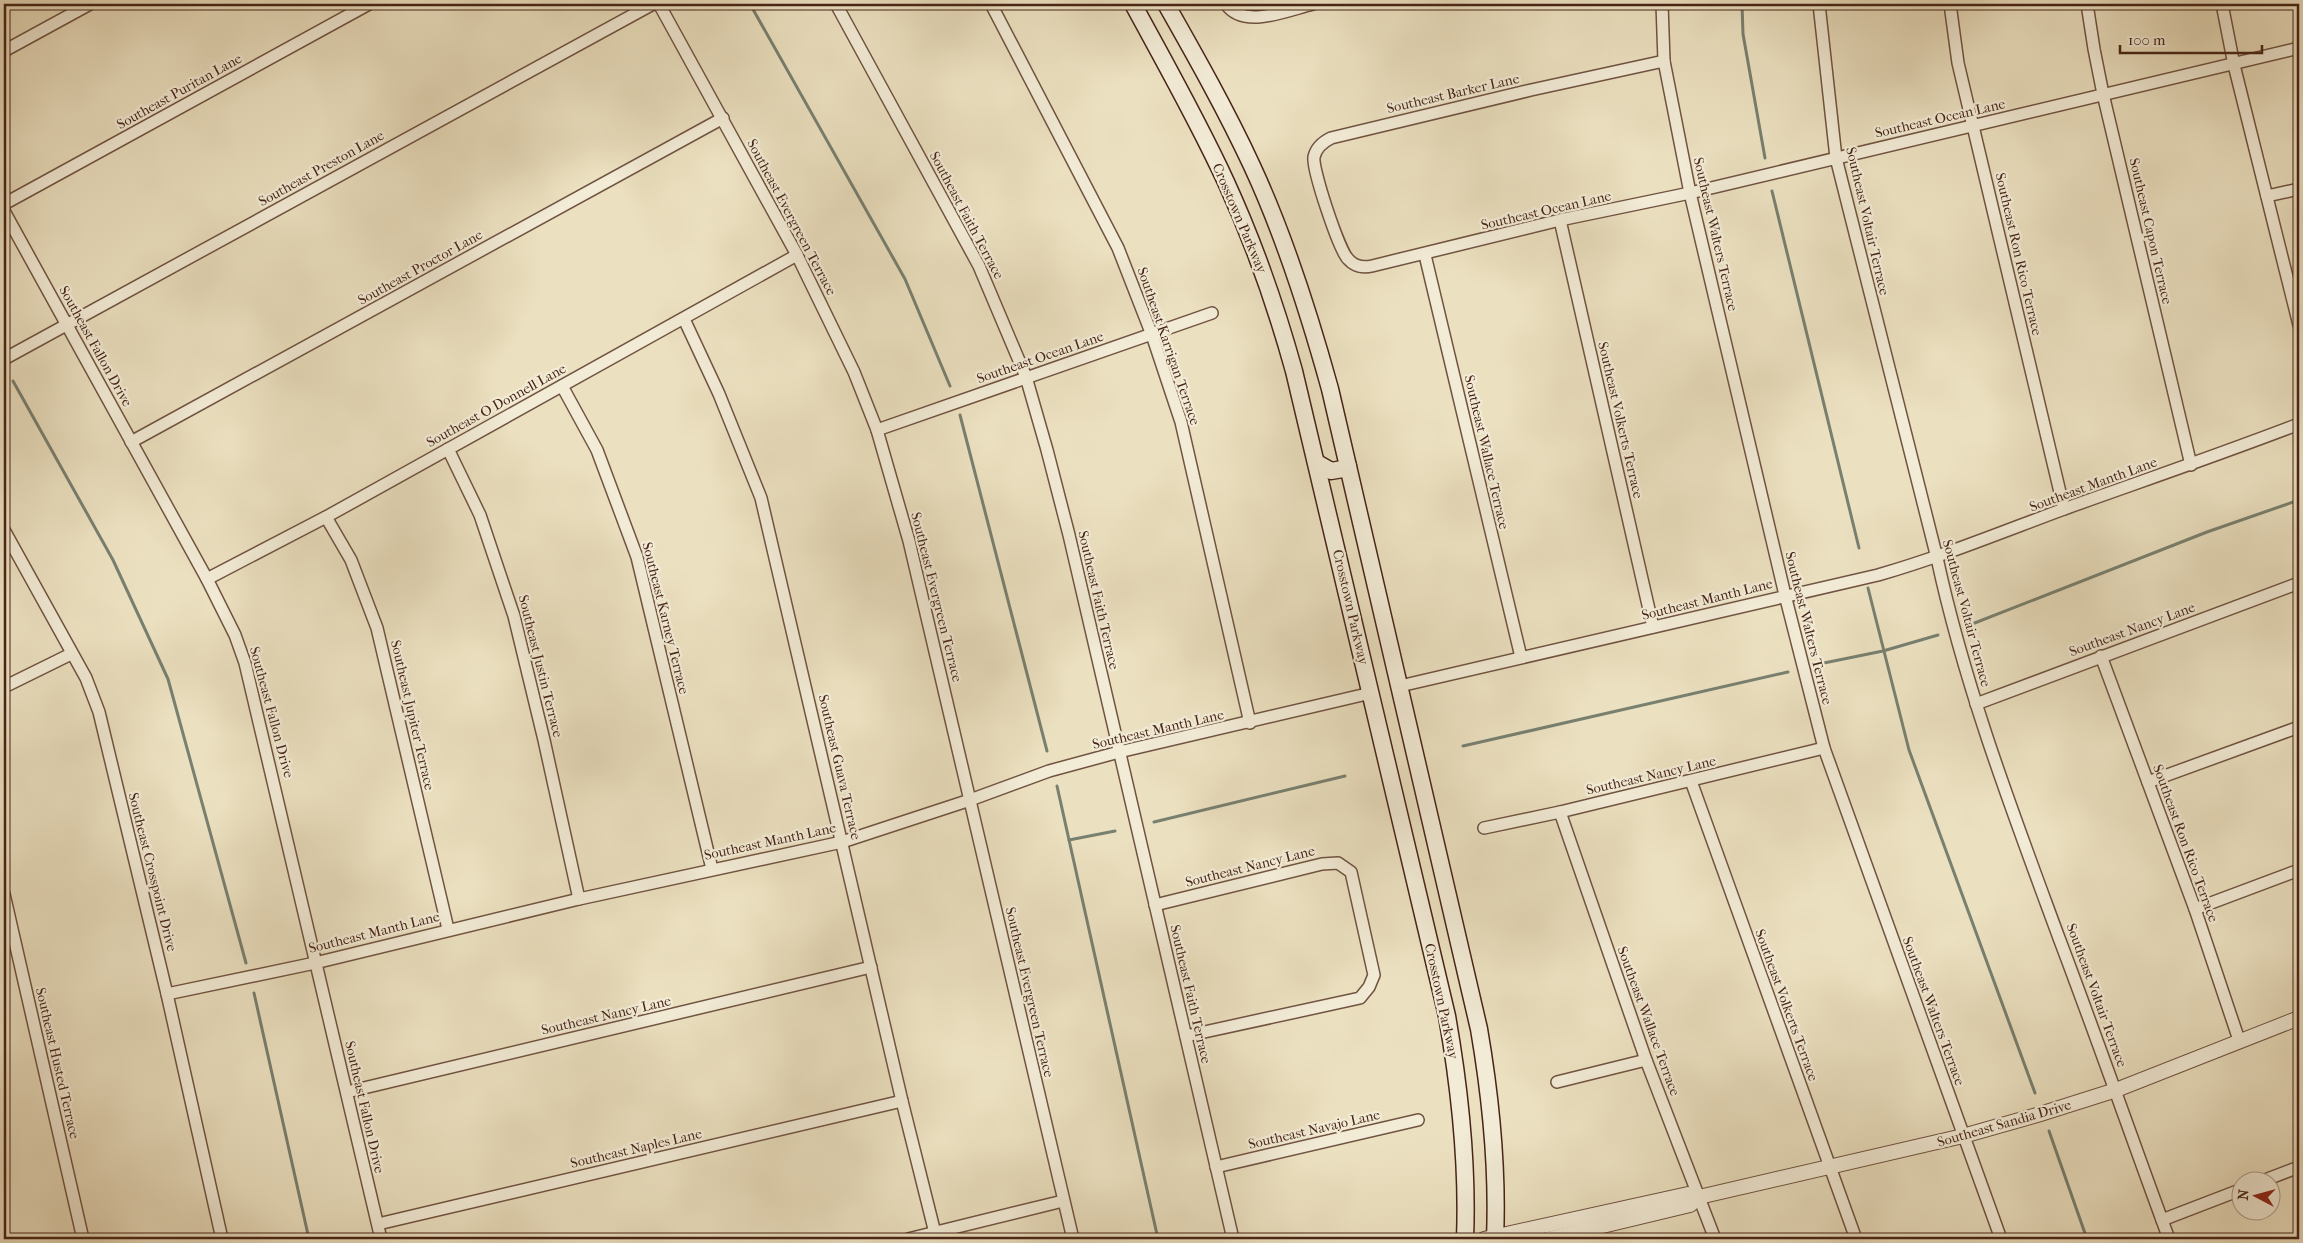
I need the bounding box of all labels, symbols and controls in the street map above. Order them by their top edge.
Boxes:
scale bar [2120,22,2263,54]
text: 100 m [2128,31,2166,49]
street label: Southeast Puritan Lane [114,50,245,133]
street label: Southeast Barker Lane [1385,70,1521,117]
street label: Southeast Ocean Lane [1873,95,2007,142]
street label: Southeast Preston Lane [255,127,387,210]
street label: Southeast Evergreen Terrace [743,136,840,298]
street label: Southeast Voltair Terrace [1842,145,1893,297]
street label: Southeast Faith Terrace [926,149,1007,282]
street label: Southeast Walters Terrace [1690,156,1741,313]
street label: Southeast Capon Terrace [2125,156,2176,306]
street label: Crosstown Parkway [1209,161,1271,276]
street label: Southeast Ron Rico Terrace [1991,171,2046,337]
street label: Southeast Ocean Lane [1479,187,1613,234]
street label: Southeast Proctor Lane [355,226,486,309]
street label: Southeast Karrigan Terrace [1133,265,1204,427]
street label: Southeast Fallon Drive [55,283,136,410]
street label: Southeast Ocean Lane [974,328,1106,387]
street label: Southeast Volkerts Terrace [1594,340,1647,500]
street label: Southeast O Donnell Lane [423,360,569,451]
street label: Southeast Wallace Terrace [1460,373,1513,531]
street label: Southeast Manth Lane [2027,453,2159,515]
street label: Southeast Evergreen Terrace [907,510,966,684]
street label: Southeast Faith Terrace [1074,529,1123,671]
street label: Southeast Voltair Terrace [1939,538,1994,689]
street label: Southeast Karney Terrace [638,540,693,696]
street label: Crosstown Parkway [1329,548,1372,667]
street label: Southeast Walters Terrace [1781,550,1836,707]
street label: Southeast Manth Lane [1640,575,1775,624]
street label: Southeast Justin Terrace [515,593,566,739]
street label: Southeast Nancy Lane [2067,599,2198,660]
street label: Southeast Jupiter Terrace [387,638,438,792]
street label: Southeast Fallon Drive [246,645,297,780]
street label: Southeast Guava Terrace [815,693,865,841]
street label: Southeast Manth Lane [1091,706,1226,753]
street label: Southeast Nancy Lane [1585,752,1718,799]
street label: Southeast Ron Rico Terrace [2149,762,2222,924]
street label: Southeast Crosspoint Drive [125,791,181,953]
street label: Southeast Manth Lane [703,819,838,864]
street label: Southeast Nancy Lane [1184,842,1317,891]
street label: Southeast Evergreen Terrace [1002,905,1057,1079]
street label: Southeast Manth Lane [307,908,442,957]
street label: Southeast Voltair Terrace [2063,921,2130,1069]
street label: Southeast Faith Terrace [1166,923,1215,1065]
street label: Southeast Volkerts Terrace [1751,927,1822,1084]
street label: Southeast Walters Terrace [1899,934,1968,1088]
street label: Crosstown Parkway [1421,942,1462,1061]
street label: Southeast Wallace Terrace [1614,944,1684,1098]
street label: Southeast Husted Terrace [32,986,83,1140]
street label: Southeast Nancy Lane [540,992,673,1039]
street label: Southeast Fallon Drive [341,1039,388,1175]
street label: Southeast Sandia Drive [1935,1096,2073,1151]
street label: Southeast Navajo Lane [1246,1106,1382,1153]
street label: Southeast Naples Lane [569,1125,704,1172]
north arrow [2230,1170,2280,1220]
text: N [2235,1188,2253,1201]

